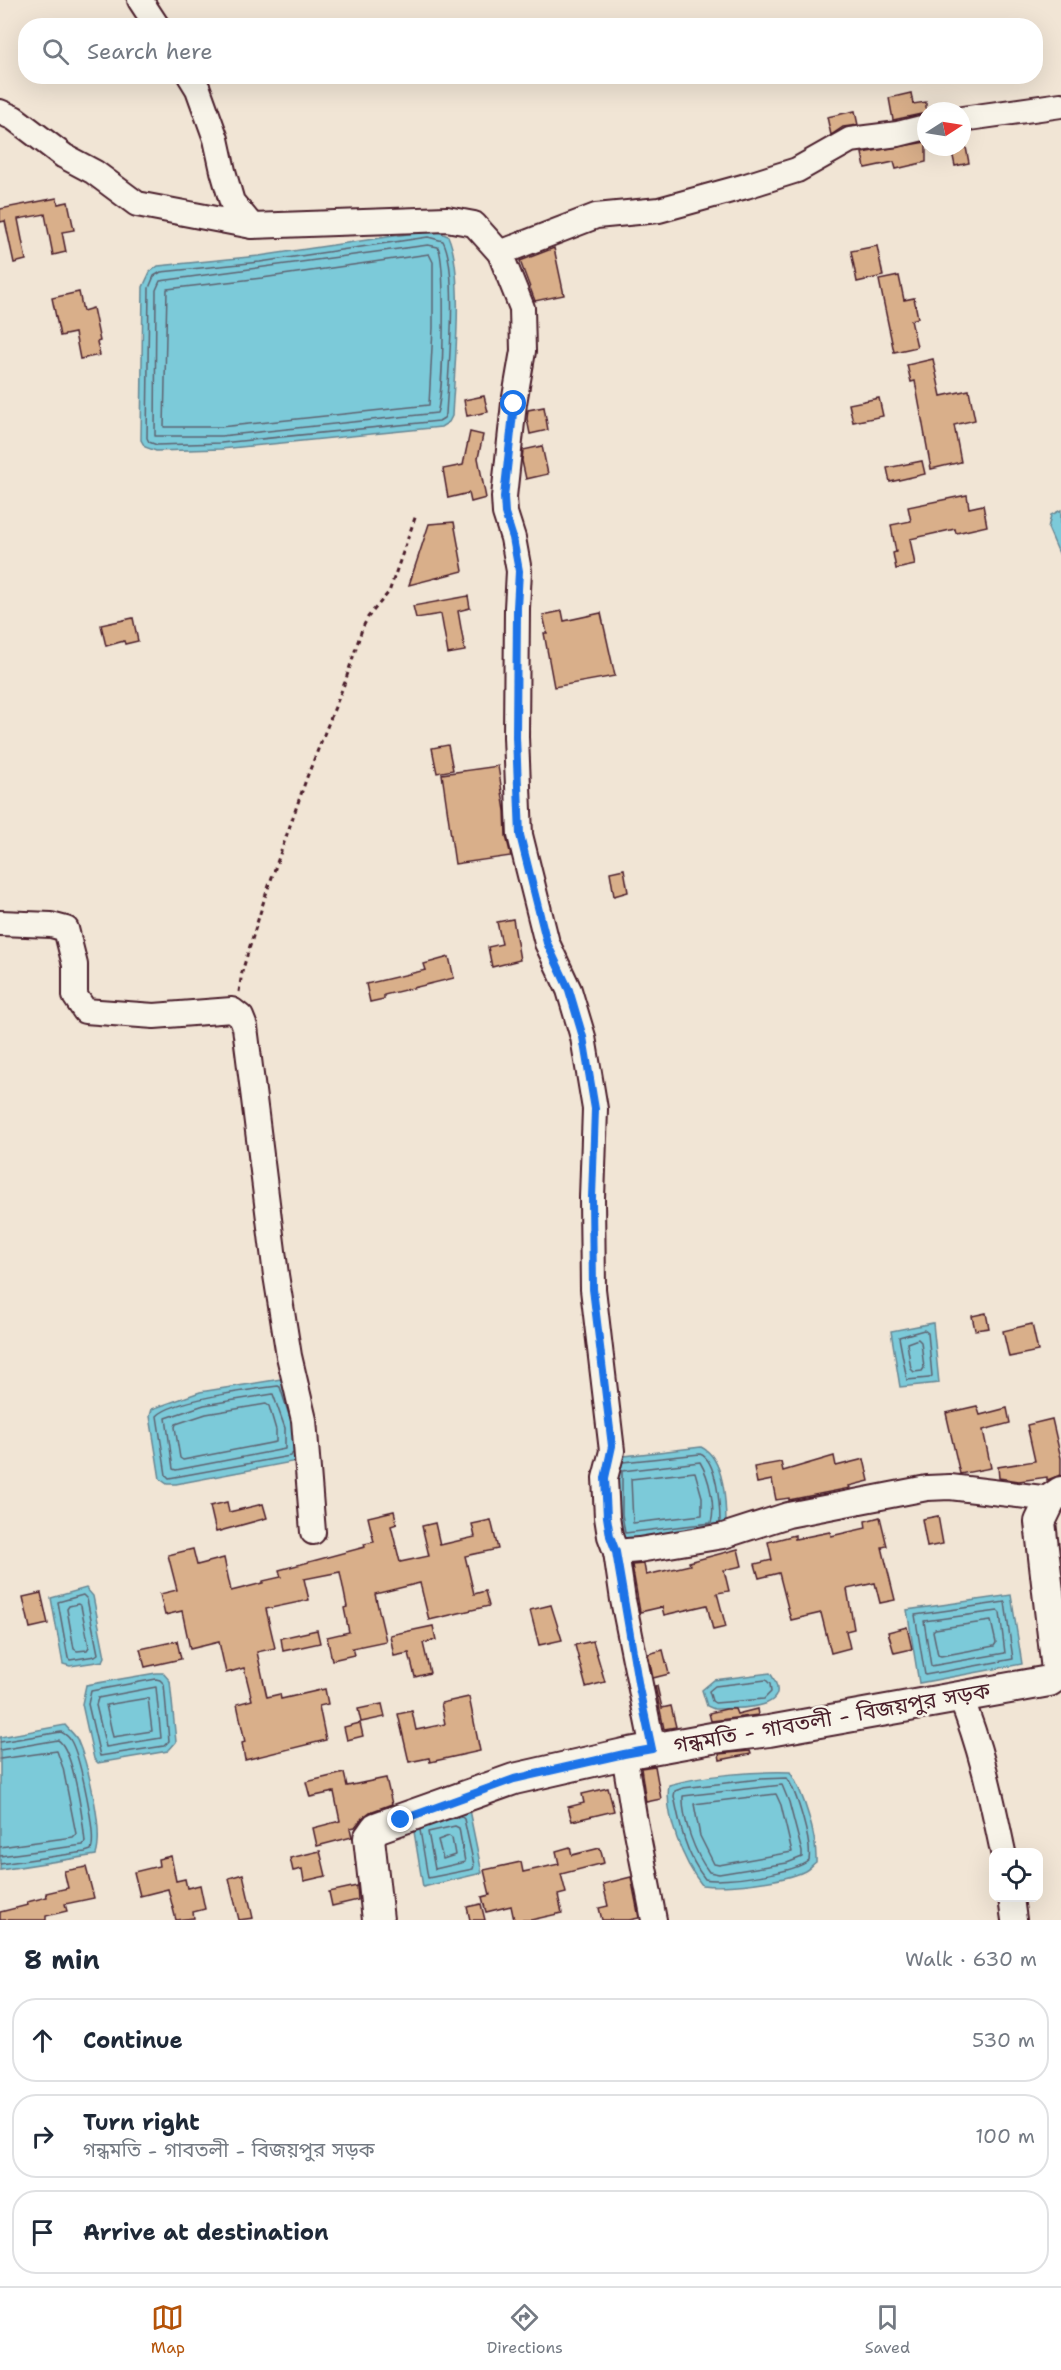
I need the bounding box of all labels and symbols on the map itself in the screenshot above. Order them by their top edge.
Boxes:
north arrow [917,102,971,156]
route start [500,390,526,416]
street label: গন্ধমতি - গাবতলী - বিজয়পুর সড়ক [671,1676,993,1760]
route end [387,1806,413,1832]

